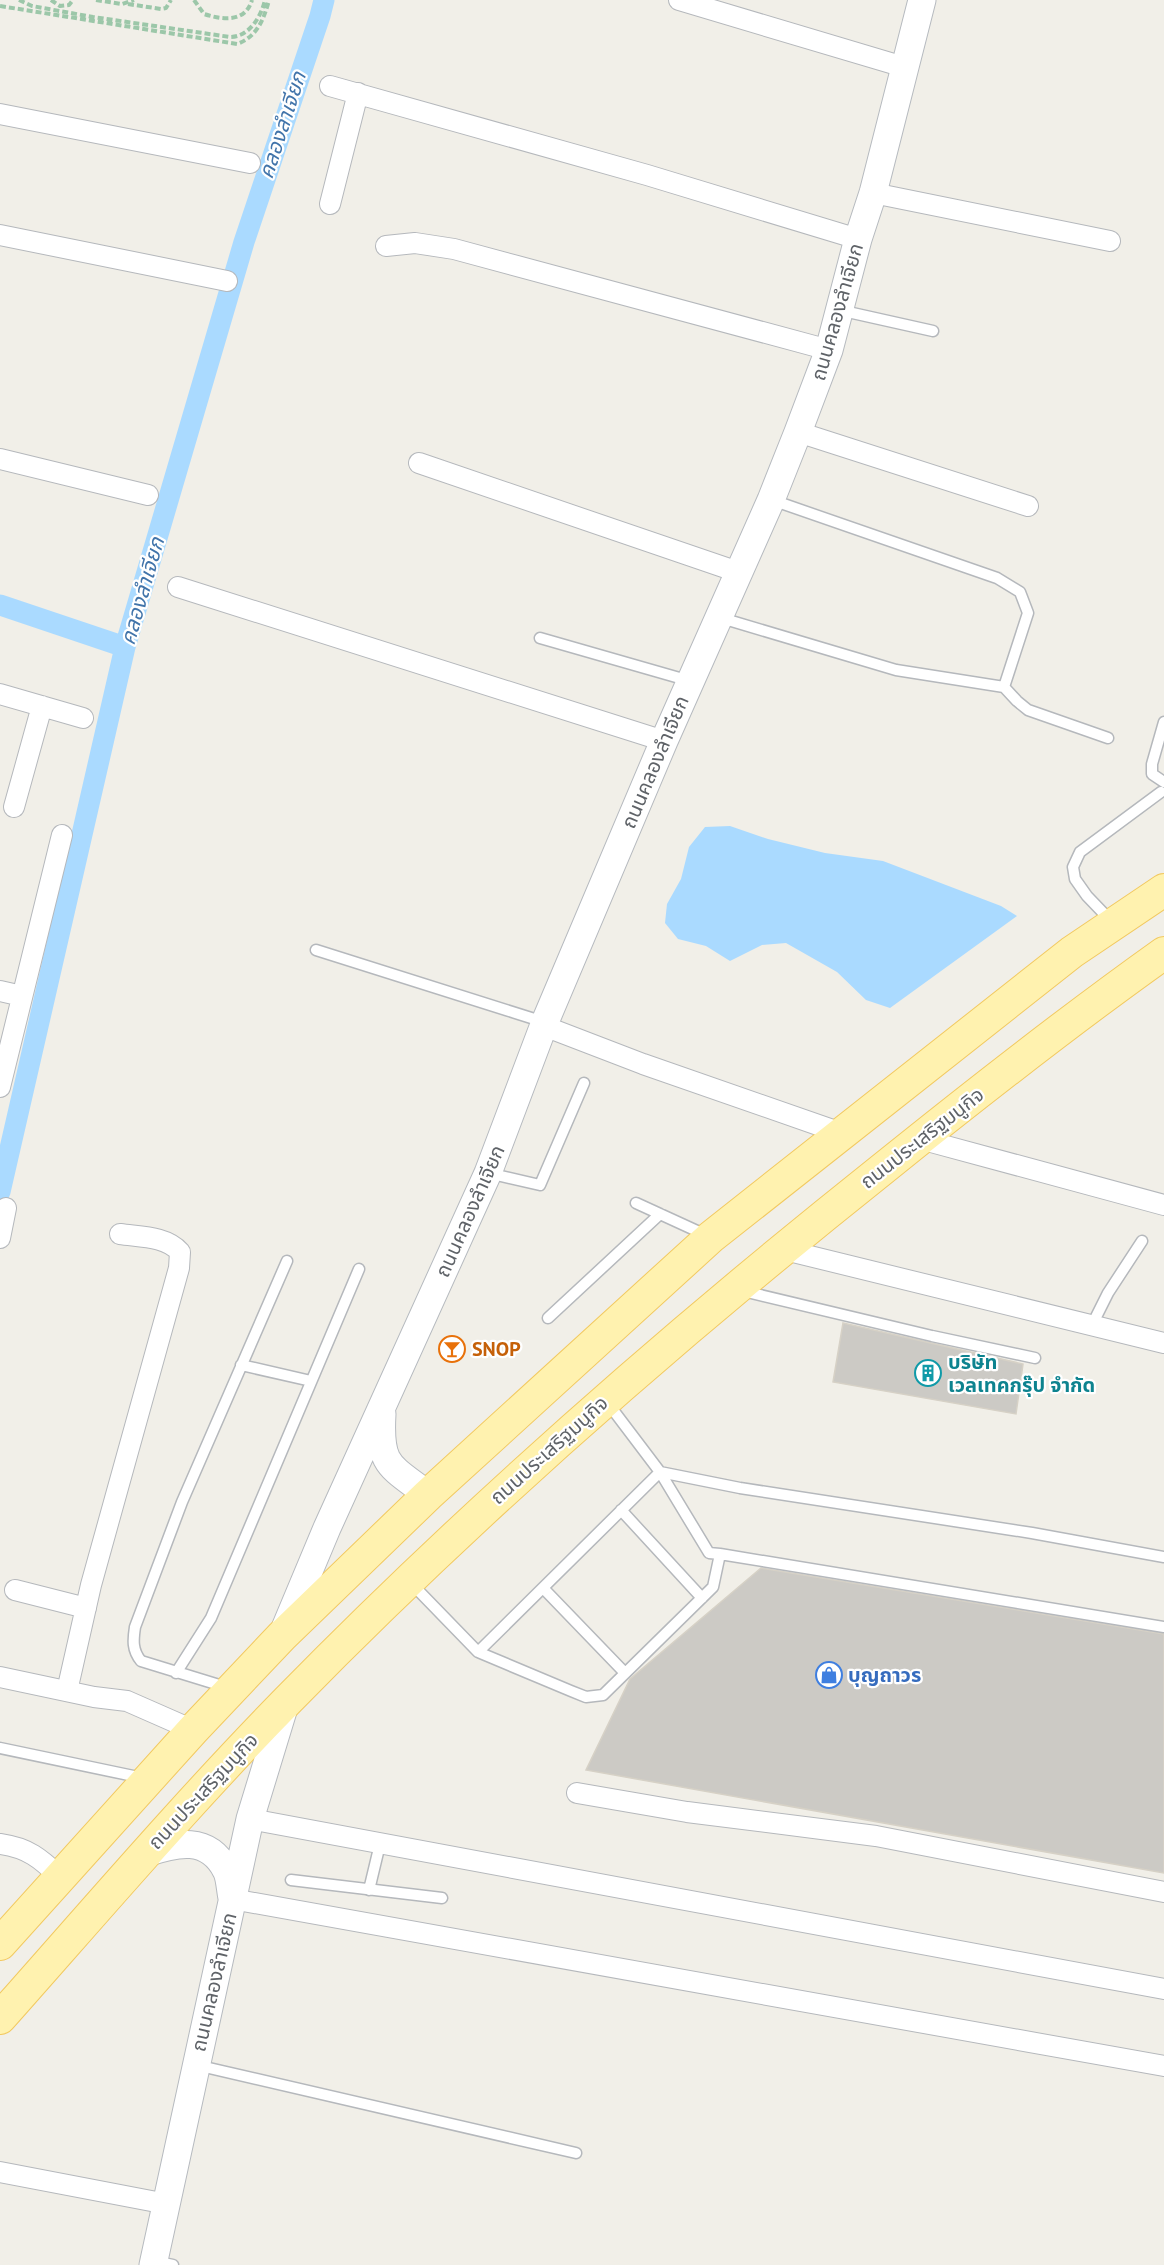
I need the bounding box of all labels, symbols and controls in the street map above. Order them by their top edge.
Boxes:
water label: คลองลำเจียก [252,67,312,182]
street label: ถนนคลองลำเจียก [805,240,869,384]
water label: คลองลำเจียก [114,533,171,648]
street label: ถนนคลองลำเจียก [615,692,695,832]
street label: ถนนประเสริฐมนูกิจ [855,1082,989,1194]
street label: ถนนคลองลำเจียก [429,1141,511,1281]
bar icon: SNOP [437,1334,467,1364]
place label: SNOP [472,1336,521,1362]
place label: บริษัท เวลเทคกรุ๊ป จำกัด [948,1349,1095,1398]
building icon: บริษัท เวลเทคกรุ๊ป จำกัด [913,1358,943,1388]
street label: ถนนประเสริฐมนูกิจ [484,1390,614,1510]
shop icon: บุญถาวร [814,1660,844,1690]
place label: บุญถาวร [848,1662,921,1688]
street label: ถนนประเสริฐมนูกิจ [142,1727,264,1855]
street label: ถนนคลองลำเจียก [185,1910,243,2054]

